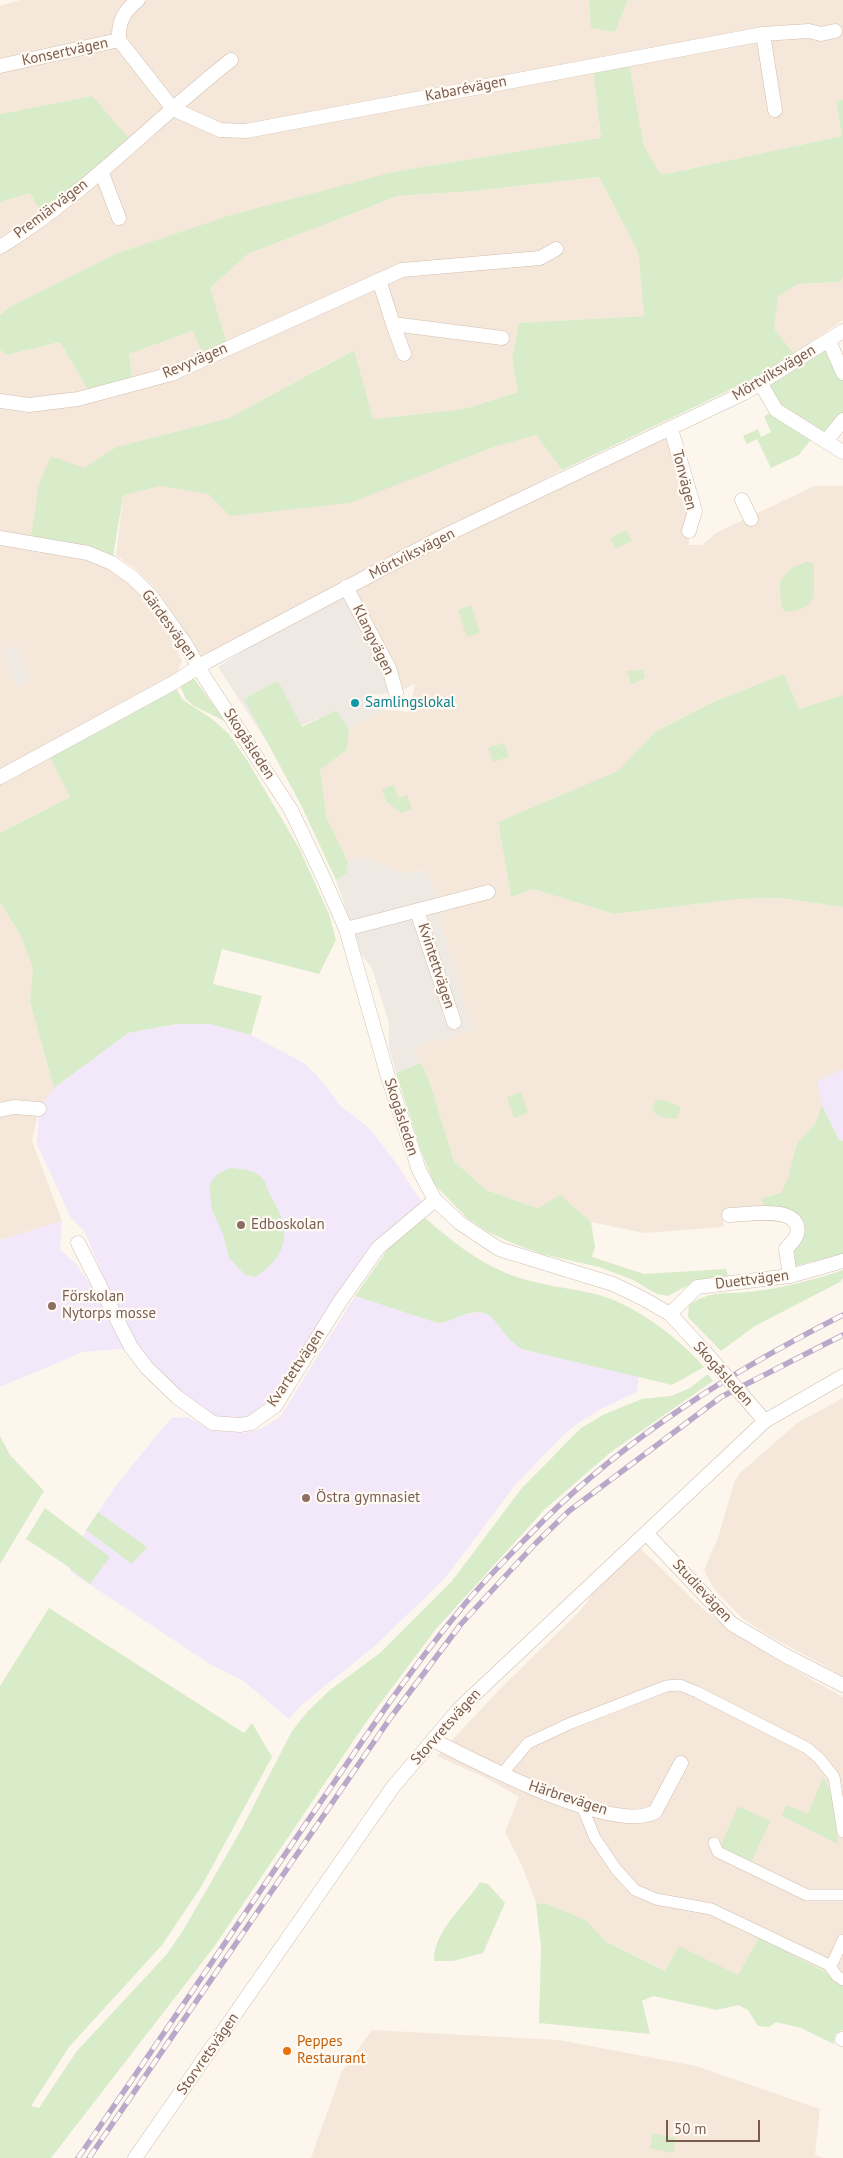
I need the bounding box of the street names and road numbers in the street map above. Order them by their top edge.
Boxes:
street label: Konsertvägen [20,34,110,70]
street label: Kabarévägen [424,72,508,106]
street label: Premiärvägen [10,175,92,243]
street label: Revyvägen [160,339,230,383]
street label: Mörtviksvägen [729,341,819,405]
street label: Tonvägen [668,448,700,512]
street label: Mörtviksvägen [366,525,458,583]
street label: Gärdesvägen [138,586,200,664]
street label: Klangvägen [348,602,398,678]
street label: Skogåsleden [219,705,279,783]
street label: Kvintettvägen [414,921,458,1011]
street label: Skogåsleden [380,1076,422,1158]
street label: Duettvägen [714,1267,790,1293]
street label: Kvartettvägen [263,1326,329,1410]
street label: Skogåsleden [689,1338,757,1410]
street label: Studievägen [668,1556,736,1626]
street label: Storvretsvägen [407,1685,485,1769]
street label: Härbrevägen [526,1777,610,1819]
street label: Storvretsvägen [173,2010,243,2098]

